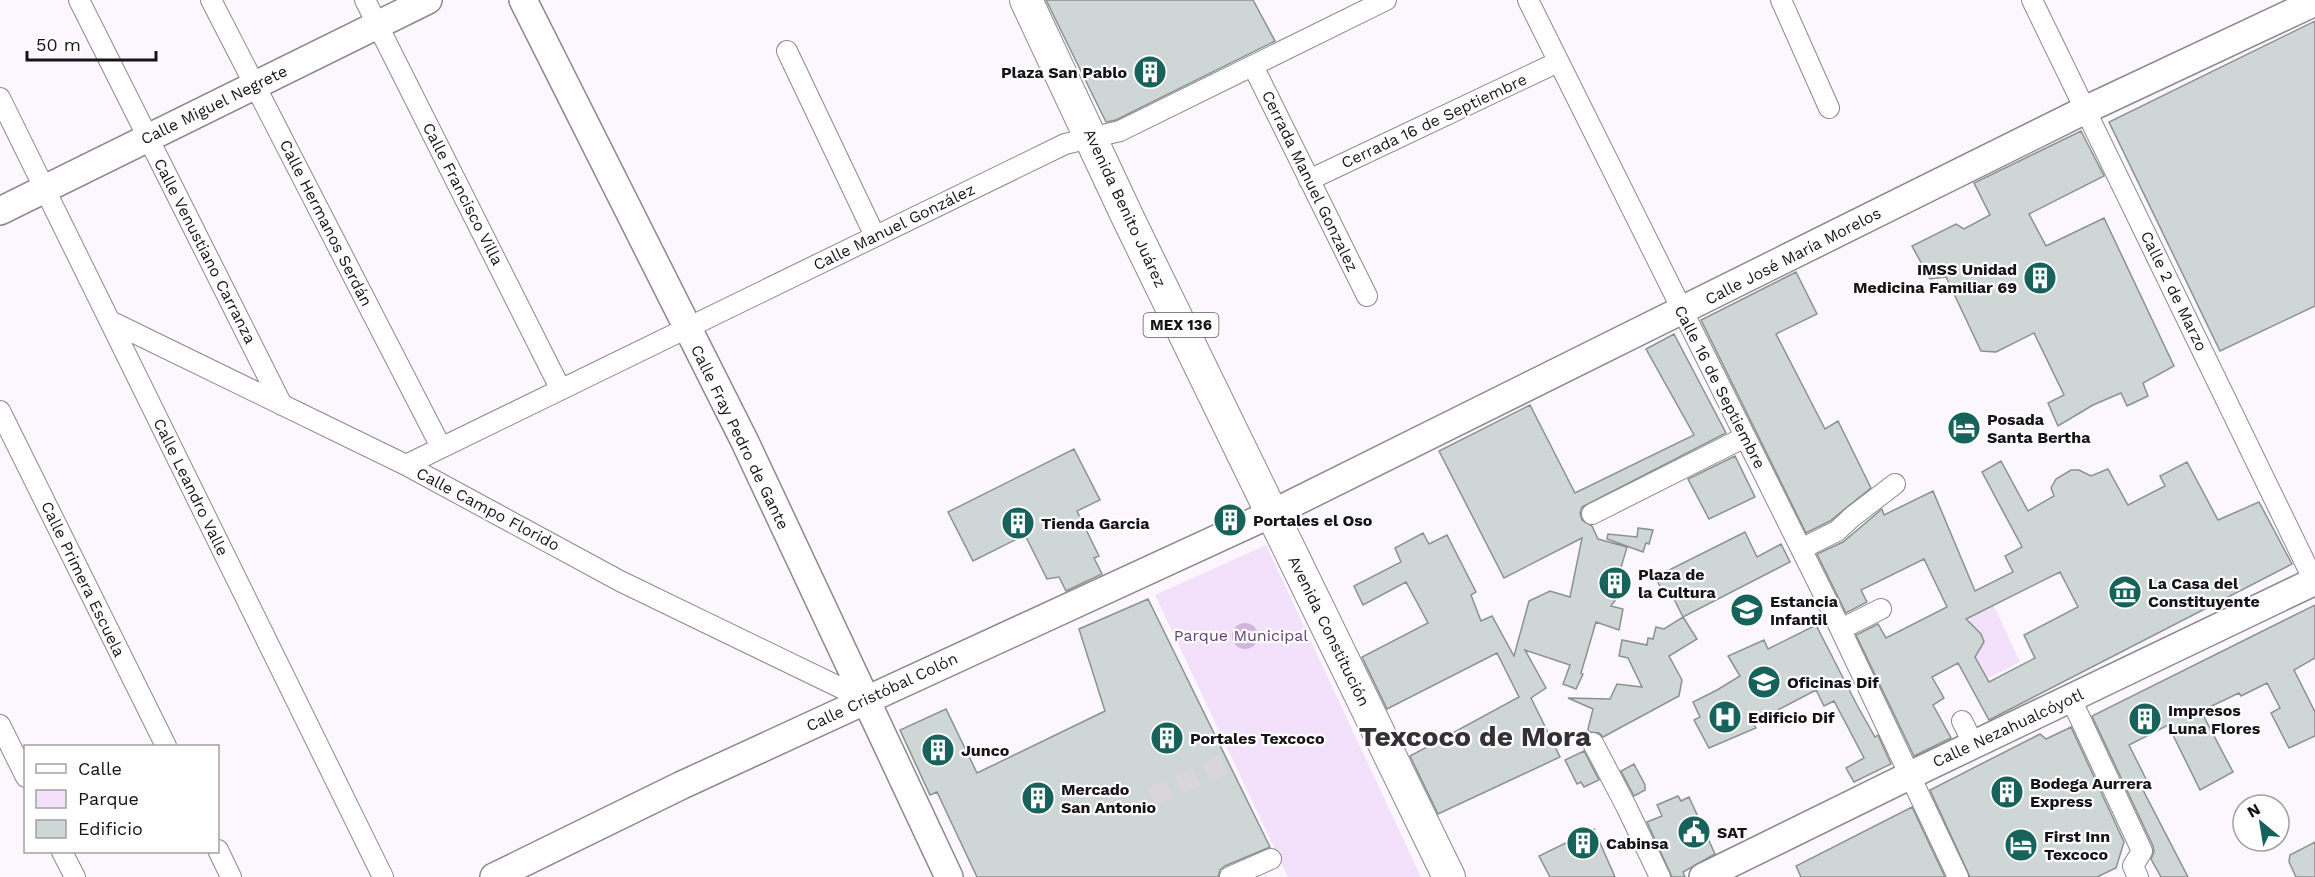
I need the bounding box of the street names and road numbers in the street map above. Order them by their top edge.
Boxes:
street label: Calle Miguel Negrete [138,61,290,149]
street label: Cerrada 16 de Septiembre [1338,70,1530,172]
street label: Cerrada Manuel Gonzalez [1258,87,1362,275]
street label: Calle Francisco Villa [419,120,507,268]
street label: Avenida Benito Juárez [1080,126,1170,290]
street label: Calle Hermanos Serdán [276,137,376,309]
street label: Calle Venustiano Carranza [150,155,260,347]
street label: Calle Manuel González [810,180,978,274]
street label: Calle José María Morelos [1702,203,1884,309]
street label: Calle 2 de Marzo [2137,228,2211,354]
street label: Calle 16 de Septiembre [1671,302,1769,472]
road number: MEX 136 [1144,313,1218,337]
street label: Calle Fray Pedro de Gante [687,342,793,532]
street label: Calle Leandro Valle [150,415,232,559]
street label: Calle Campo Florido [413,463,563,555]
street label: Calle Primera Escuela [37,498,129,660]
street label: Avenida Constitución [1284,553,1374,709]
street label: Calle Cristóbal Colón [803,649,961,735]
street label: Calle Nezahualcóyotl [1930,685,2087,771]

